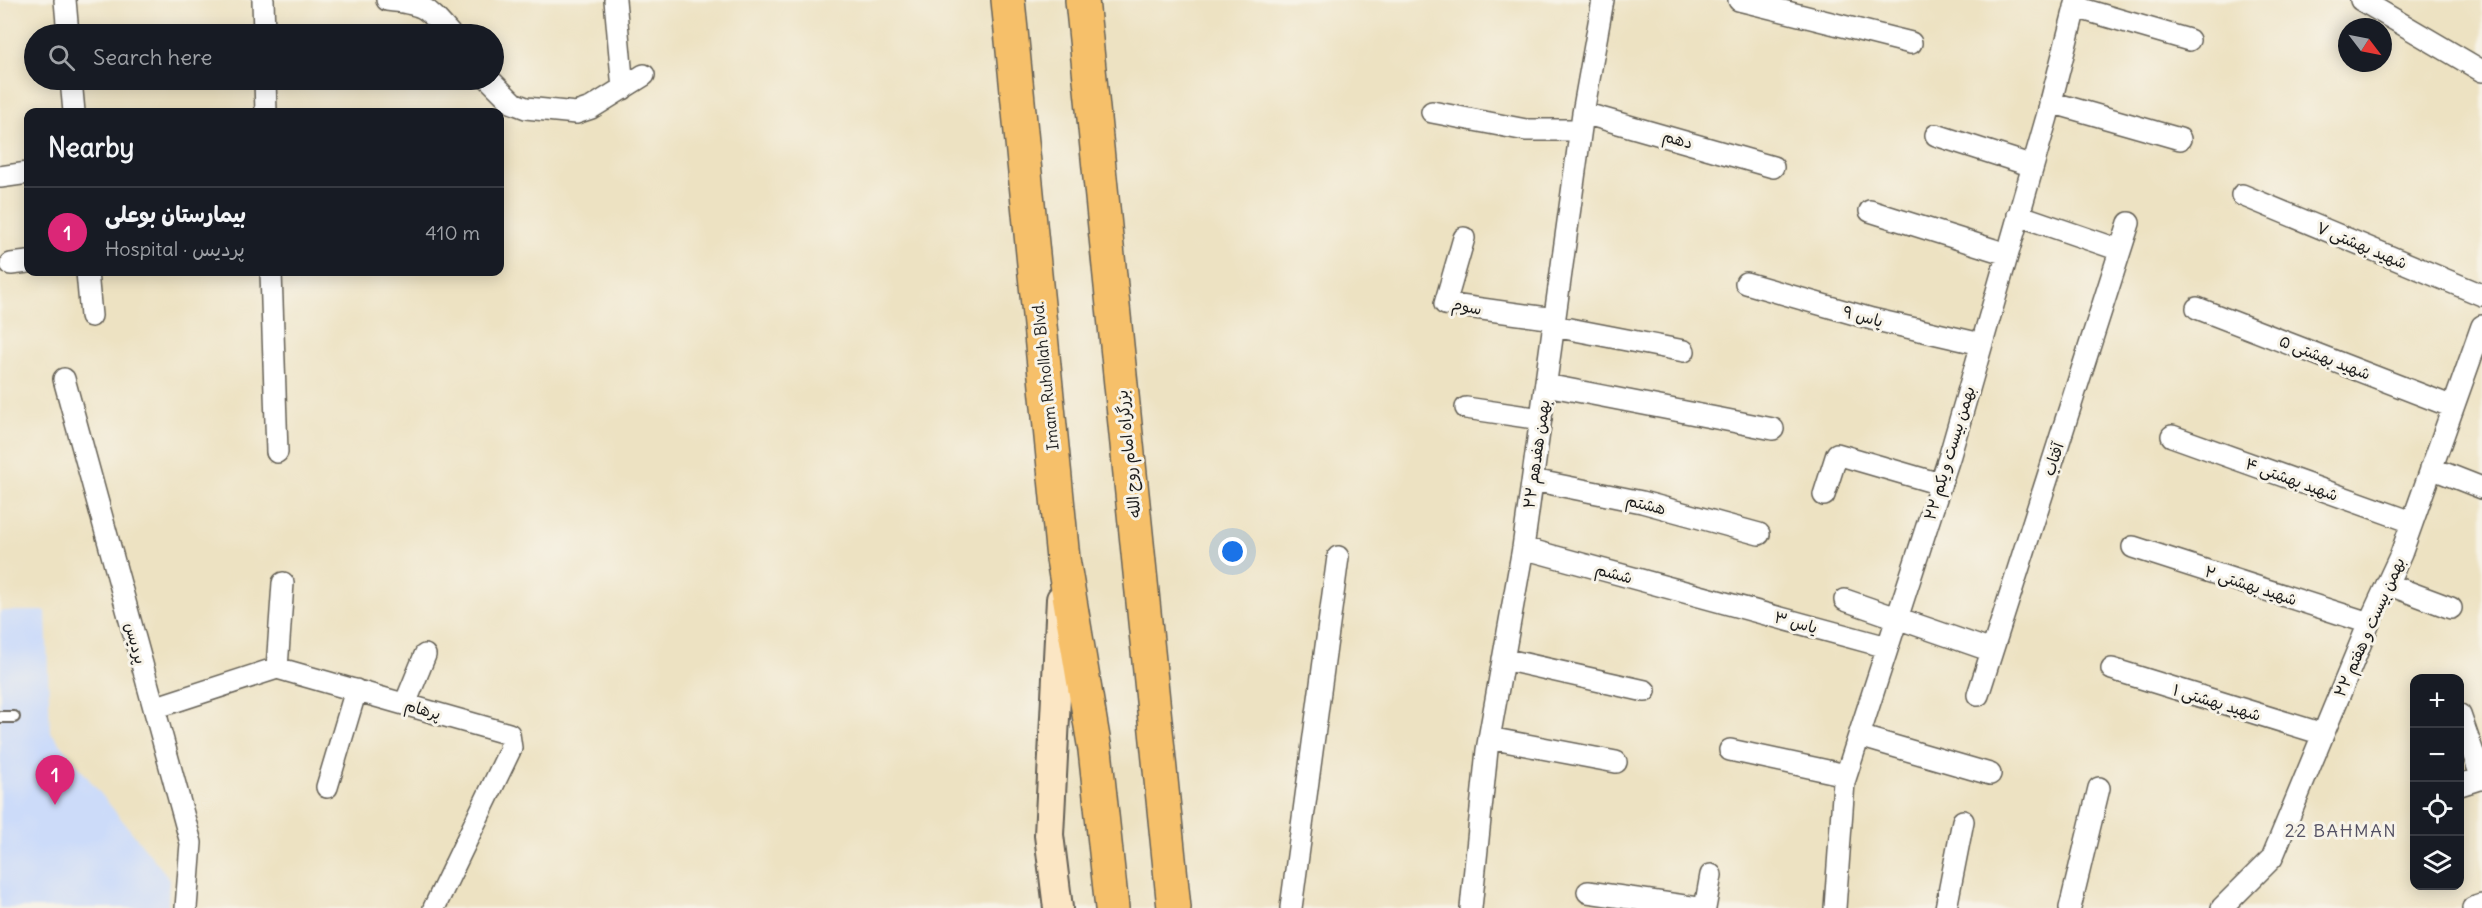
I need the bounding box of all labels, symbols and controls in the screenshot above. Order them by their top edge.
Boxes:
north arrow [2338,18,2392,72]
search box [24,24,504,90]
icon: search [45,41,78,74]
text: Search here [93,43,212,71]
street label: دهم [1660,125,1695,156]
text: Nearby [48,131,134,164]
text: بیمارستان بوعلی [105,200,246,228]
street label: شهید بهشتی ۷ [2313,217,2410,274]
text: 1 [64,220,71,245]
text: 410 m [425,220,480,245]
text: Hospital · پردیس [105,236,245,261]
street label: سوم [1450,293,1484,322]
street label: Imam Ruhollah Blvd. [1027,301,1063,451]
street label: یاس ۹ [1841,301,1885,331]
street label: شهید بهشتی ۵ [2276,330,2374,385]
street label: ۲۲ بهمن بیست و یکم [1919,384,1982,523]
street label: بزرگراه امام روح الله [1111,389,1148,519]
street label: ۲۲ بهمن هفدهم [1518,398,1557,510]
street label: آفتاب [2038,439,2068,478]
street label: شهید بهشتی ۴ [2243,453,2341,506]
street label: هشتم [1623,489,1668,522]
your location [1218,537,1247,566]
street label: ۲۲ بهمن بیست و هفتم [2329,554,2412,701]
street label: ششم [1592,558,1635,590]
street label: شهید بهشتی ۲ [2202,561,2300,610]
street label: یاس ۳ [1772,607,1820,637]
street label: پردیس [120,620,151,666]
map controls [2410,674,2464,890]
button: + [2410,674,2464,728]
street label: شهید بهشتی ۱ [2170,679,2263,726]
street label: پرهام [402,694,443,727]
button: − [2410,728,2464,782]
pin: 1 [36,756,74,805]
button: locate [2410,782,2464,836]
district label: 22 BAHMAN [2285,819,2397,842]
button: layers [2410,836,2464,890]

